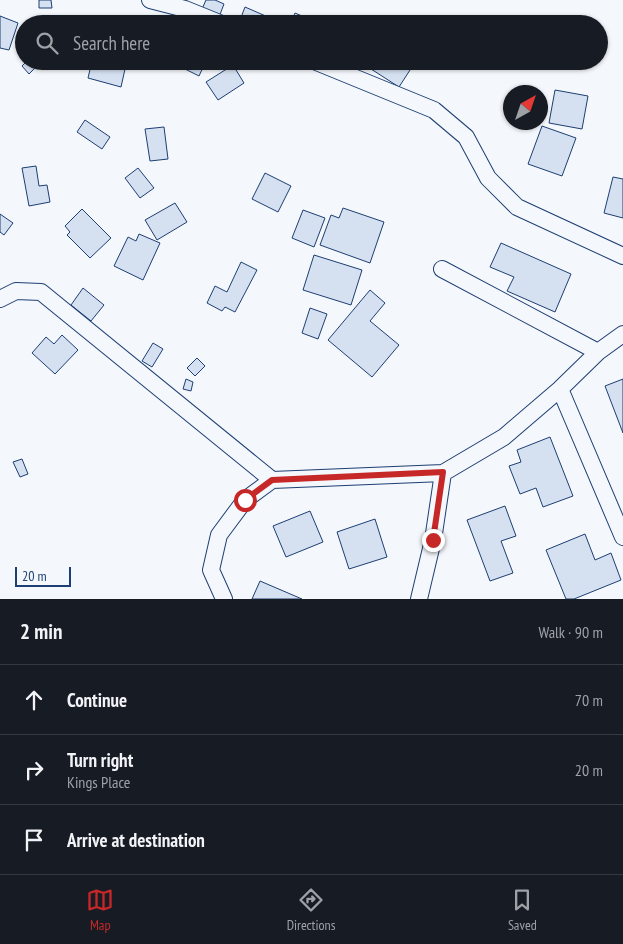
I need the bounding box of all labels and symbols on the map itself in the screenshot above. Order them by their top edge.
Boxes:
north arrow [503,85,548,130]
route start [234,489,257,512]
route end [422,529,445,552]
scale bar [15,564,71,587]

